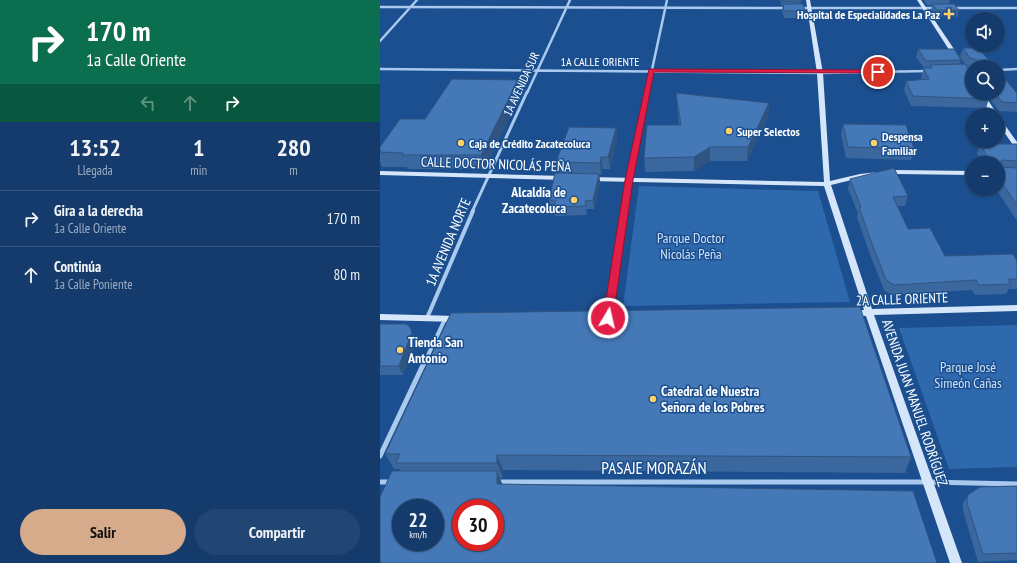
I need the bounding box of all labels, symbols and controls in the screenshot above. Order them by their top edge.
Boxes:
place label: Hospital de Especialidades La Paz [797,7,940,22]
marker: Hospital de Especialidades La Paz [943,8,955,20]
text: 170 m [86,12,150,49]
map controls [965,12,1005,196]
button: sound [965,12,1005,52]
icon: right [20,16,72,68]
text: 1a Calle Oriente [86,48,186,71]
street label: 1A AVENIDA SUR [500,49,542,118]
street label: 1A CALLE ORIENTE [560,54,640,69]
pin [861,55,895,89]
button: search [965,60,1005,100]
icon: arrive [867,61,889,83]
icon: left [137,92,159,114]
icon: ahead [179,92,201,114]
icon: right [221,92,243,114]
button: + [965,108,1005,148]
place label: Super Selectos [737,124,800,139]
marker: Super Selectos [724,126,734,136]
place label: Despensa Familiar [882,129,923,158]
text: 13:52 [69,132,121,163]
text: 1 [193,132,204,163]
text: 280 [276,132,311,163]
place label: Caja de Crédito Zacatecoluca [469,136,590,151]
marker: Caja de Crédito Zacatecoluca [456,138,466,148]
marker: Despensa Familiar [869,138,879,148]
street label: CALLE DOCTOR NICOLÁS PEÑA [421,152,572,176]
button: − [965,156,1005,196]
text: Llegada [77,162,113,179]
text: min [190,162,207,179]
text: m [289,162,298,179]
place label: Alcaldía de Zacatecoluca [502,183,566,217]
street label: 1A AVENIDA NORTE [421,195,475,289]
marker: Alcaldía de Zacatecoluca [569,195,579,205]
text: Gira a la derecha [54,201,143,220]
icon: right [20,208,42,230]
text: 170 m [327,209,360,228]
text: 1a Calle Oriente [54,220,126,237]
park label: Parque Doctor Nicolás Peña [657,229,725,263]
text: Continúa [54,257,101,276]
icon: ahead [20,264,42,286]
text: 80 m [334,265,360,284]
text: 1a Calle Poniente [54,276,133,293]
street label: 2A CALLE ORIENTE [856,288,948,310]
position arrow [587,297,629,339]
street label: AVENIDA JUAN MANUEL RODRÍGUEZ [878,317,952,489]
place label: Tienda San Antonio [407,333,463,367]
marker: Tienda San Antonio [395,345,405,355]
park label: Parque José Simeón Cañas [934,358,1002,392]
place label: Catedral de Nuestra Señora de los Pobres [661,382,765,416]
marker: Catedral de Nuestra Señora de los Pobres [648,394,658,404]
street label: PASAJE MORAZÁN [601,457,707,479]
speed limit sign: 30 [452,499,504,551]
text: 22 [408,507,428,533]
button: Salir [20,509,186,555]
button: Compartir [194,509,360,555]
text: km/h [409,528,427,541]

